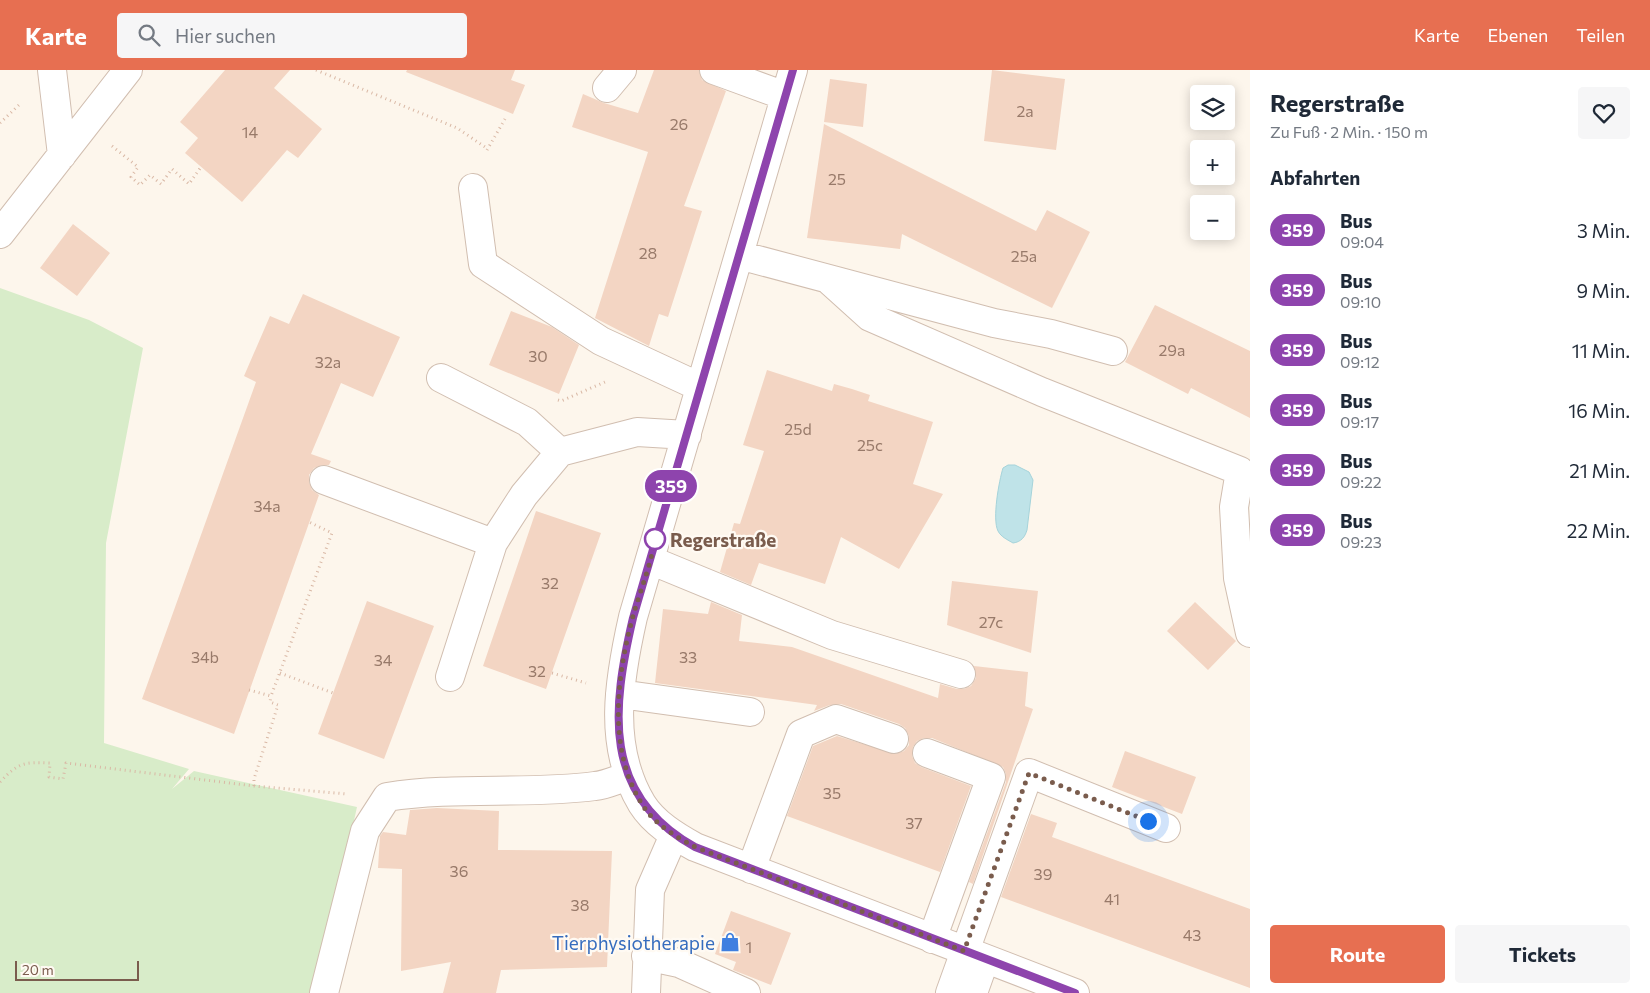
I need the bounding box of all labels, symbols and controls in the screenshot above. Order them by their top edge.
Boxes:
search box [117,13,467,58]
text: Karte [25,21,87,50]
icon: search [135,21,163,49]
text: Hier suchen [175,24,276,47]
text: Karte [1414,24,1459,46]
text: Ebenen [1487,24,1548,46]
text: Teilen [1576,24,1625,46]
map controls [1190,85,1235,240]
button: layers [1190,85,1235,130]
button: heart [1578,87,1630,139]
text: Regerstraße [1270,88,1404,117]
house number: 2a [1016,101,1034,120]
house number: 26 [670,114,688,133]
house number: 14 [242,122,259,141]
text: Zu Fuß · 2 Min. · 150 m [1270,122,1428,141]
button: + [1190,140,1235,185]
text: Abfahrten [1270,166,1360,189]
house number: 25 [828,169,846,188]
button: − [1190,195,1235,240]
text: Bus [1340,209,1372,232]
text: 359 [1281,219,1314,241]
text: 3 Min. [1577,219,1630,242]
text: 09:04 [1340,232,1384,251]
house number: 28 [639,243,657,262]
house number: 25a [1011,246,1037,265]
text: Bus [1340,269,1372,292]
text: 359 [1281,279,1314,301]
text: 9 Min. [1576,279,1630,302]
text: 09:10 [1340,292,1381,311]
text: Bus [1340,329,1372,352]
text: 359 [1281,339,1314,361]
text: 11 Min. [1572,339,1630,362]
house number: 29a [1159,340,1185,359]
house number: 30 [528,346,548,365]
house number: 32a [315,352,341,371]
text: 09:12 [1340,352,1380,371]
text: Bus [1340,389,1372,412]
text: 359 [1281,399,1314,421]
text: 16 Min. [1568,399,1630,422]
text: 09:17 [1340,412,1379,431]
house number: 25d [784,419,812,438]
house number: 25c [857,435,883,454]
text: Bus [1340,449,1372,472]
text: 359 [1281,459,1314,481]
text: 21 Min. [1569,459,1630,482]
line badge: 359 [642,470,700,502]
text: 09:22 [1340,472,1382,491]
text: 359 [655,475,687,497]
house number: 34a [253,496,281,515]
text: Bus [1340,509,1372,532]
text: 359 [1281,519,1314,541]
text: 22 Min. [1567,519,1630,542]
marker: Regerstraße [644,528,666,550]
place label: Regerstraße [670,528,776,551]
text: 09:23 [1340,532,1382,551]
house number: 32 [541,573,559,592]
house number: 27c [979,612,1003,631]
house number: 34b [191,647,219,666]
house number: 33 [679,647,697,666]
house number: 34 [374,650,393,669]
house number: 32 [528,661,546,680]
house number: 35 [823,783,841,802]
your location [1136,809,1161,834]
house number: 37 [905,813,923,832]
house number: 36 [450,861,468,880]
house number: 39 [1034,864,1052,883]
house number: 41 [1104,889,1120,908]
house number: 38 [571,895,589,914]
house number: 43 [1183,925,1201,944]
button: Route [1270,925,1445,983]
button: Tickets [1455,925,1630,983]
place label: Tierphysiotherapie [552,931,715,954]
shop icon: Tierphysiotherapie [719,931,741,953]
house number: 1 [746,937,752,956]
scale bar [15,958,139,981]
text: 20 m [22,961,54,978]

